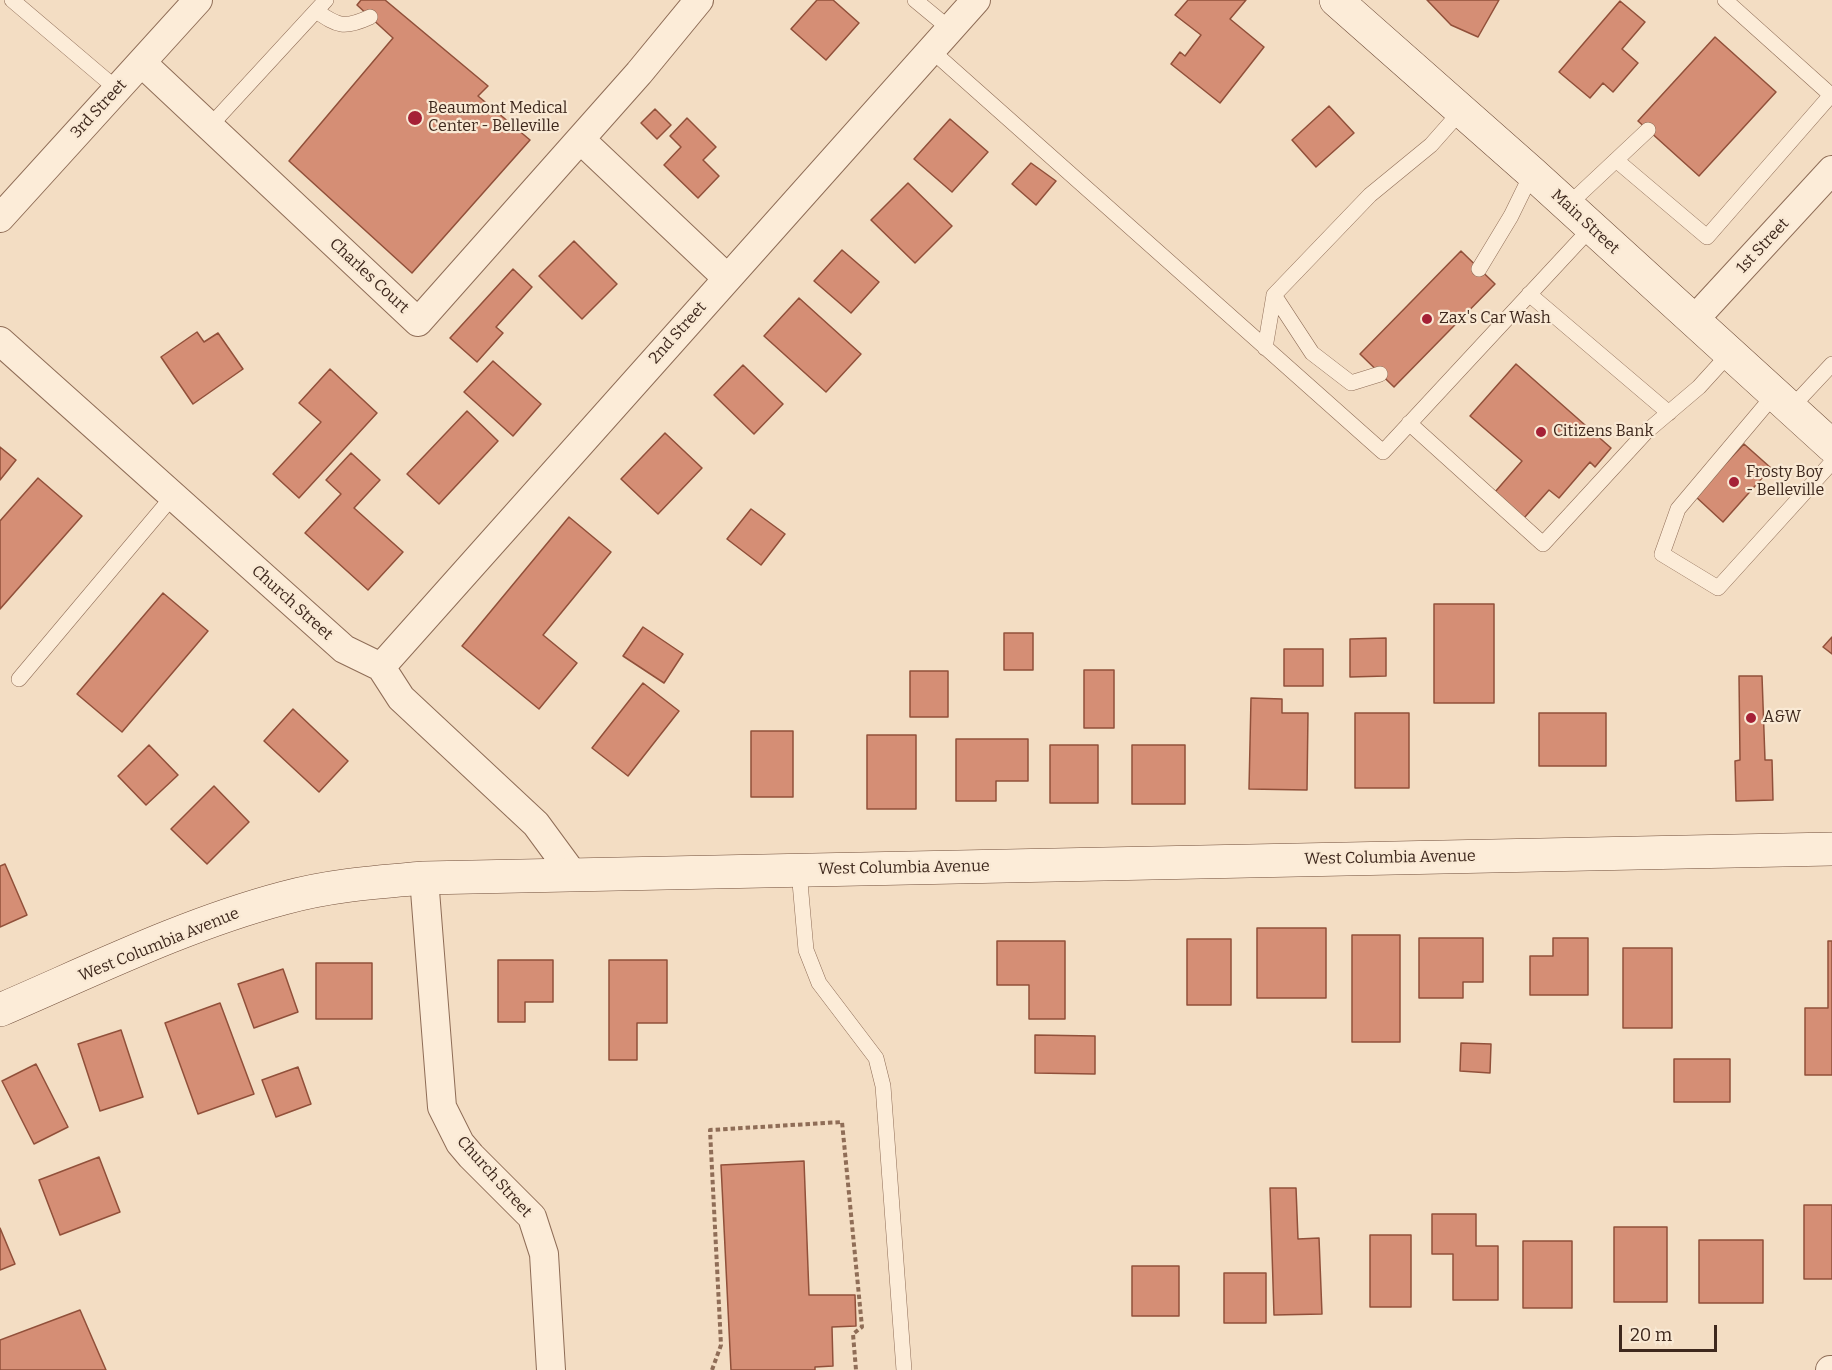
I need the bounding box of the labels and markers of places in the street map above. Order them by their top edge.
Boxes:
place label: Beaumont Medical Center - Belleville [428,99,567,137]
marker: Beaumont Medical Center - Belleville [406,109,424,127]
place label: Zax's Car Wash [1439,309,1551,329]
marker: Zax's Car Wash [1420,312,1434,326]
place label: Citizens Bank [1553,422,1654,442]
marker: Citizens Bank [1534,425,1548,439]
place label: Frosty Boy - Belleville [1746,463,1824,501]
marker: Frosty Boy - Belleville [1727,475,1741,489]
place label: A&W [1763,708,1801,728]
marker: A&W [1744,711,1758,725]

